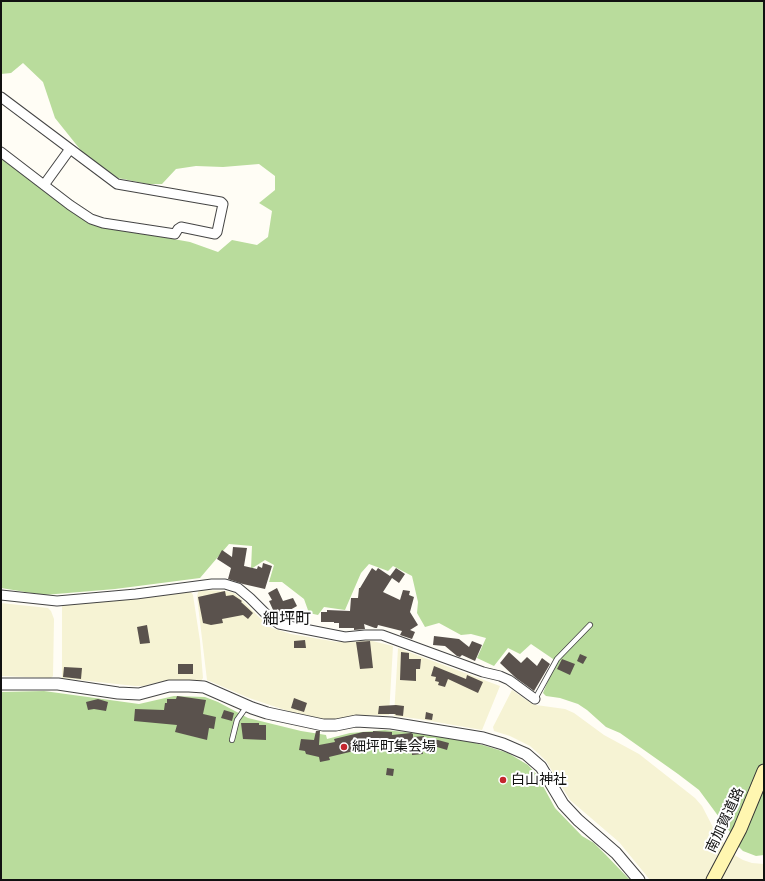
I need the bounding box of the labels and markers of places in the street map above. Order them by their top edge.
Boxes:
place label: 細坪町集会場 [352,739,436,755]
marker: 細坪町集会場 [339,742,349,752]
place label: 白山神社 [511,772,567,788]
marker: 白山神社 [498,775,508,785]

